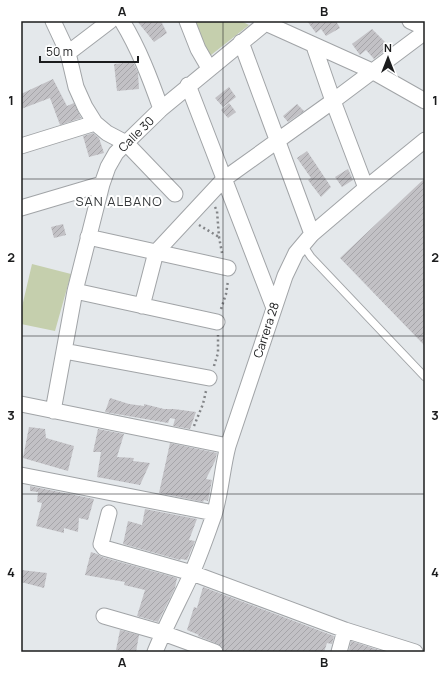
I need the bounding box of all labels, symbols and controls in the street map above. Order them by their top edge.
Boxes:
text: A [118,2,127,20]
text: B [320,2,328,20]
scale bar [40,38,138,64]
north arrow [368,38,408,78]
text: N [384,40,392,55]
text: 50 m [46,43,73,60]
text: 1 [8,91,14,109]
text: 1 [432,91,438,109]
street label: Calle 30 [114,112,158,156]
district label: SAN ALBANO [75,192,163,210]
text: 2 [7,248,15,266]
text: 2 [431,248,439,266]
street label: Carrera 28 [249,300,283,360]
text: 3 [7,406,15,424]
text: 3 [431,406,439,424]
text: 4 [7,563,15,581]
text: 4 [431,563,439,581]
text: A [118,653,127,671]
text: B [320,653,328,671]

